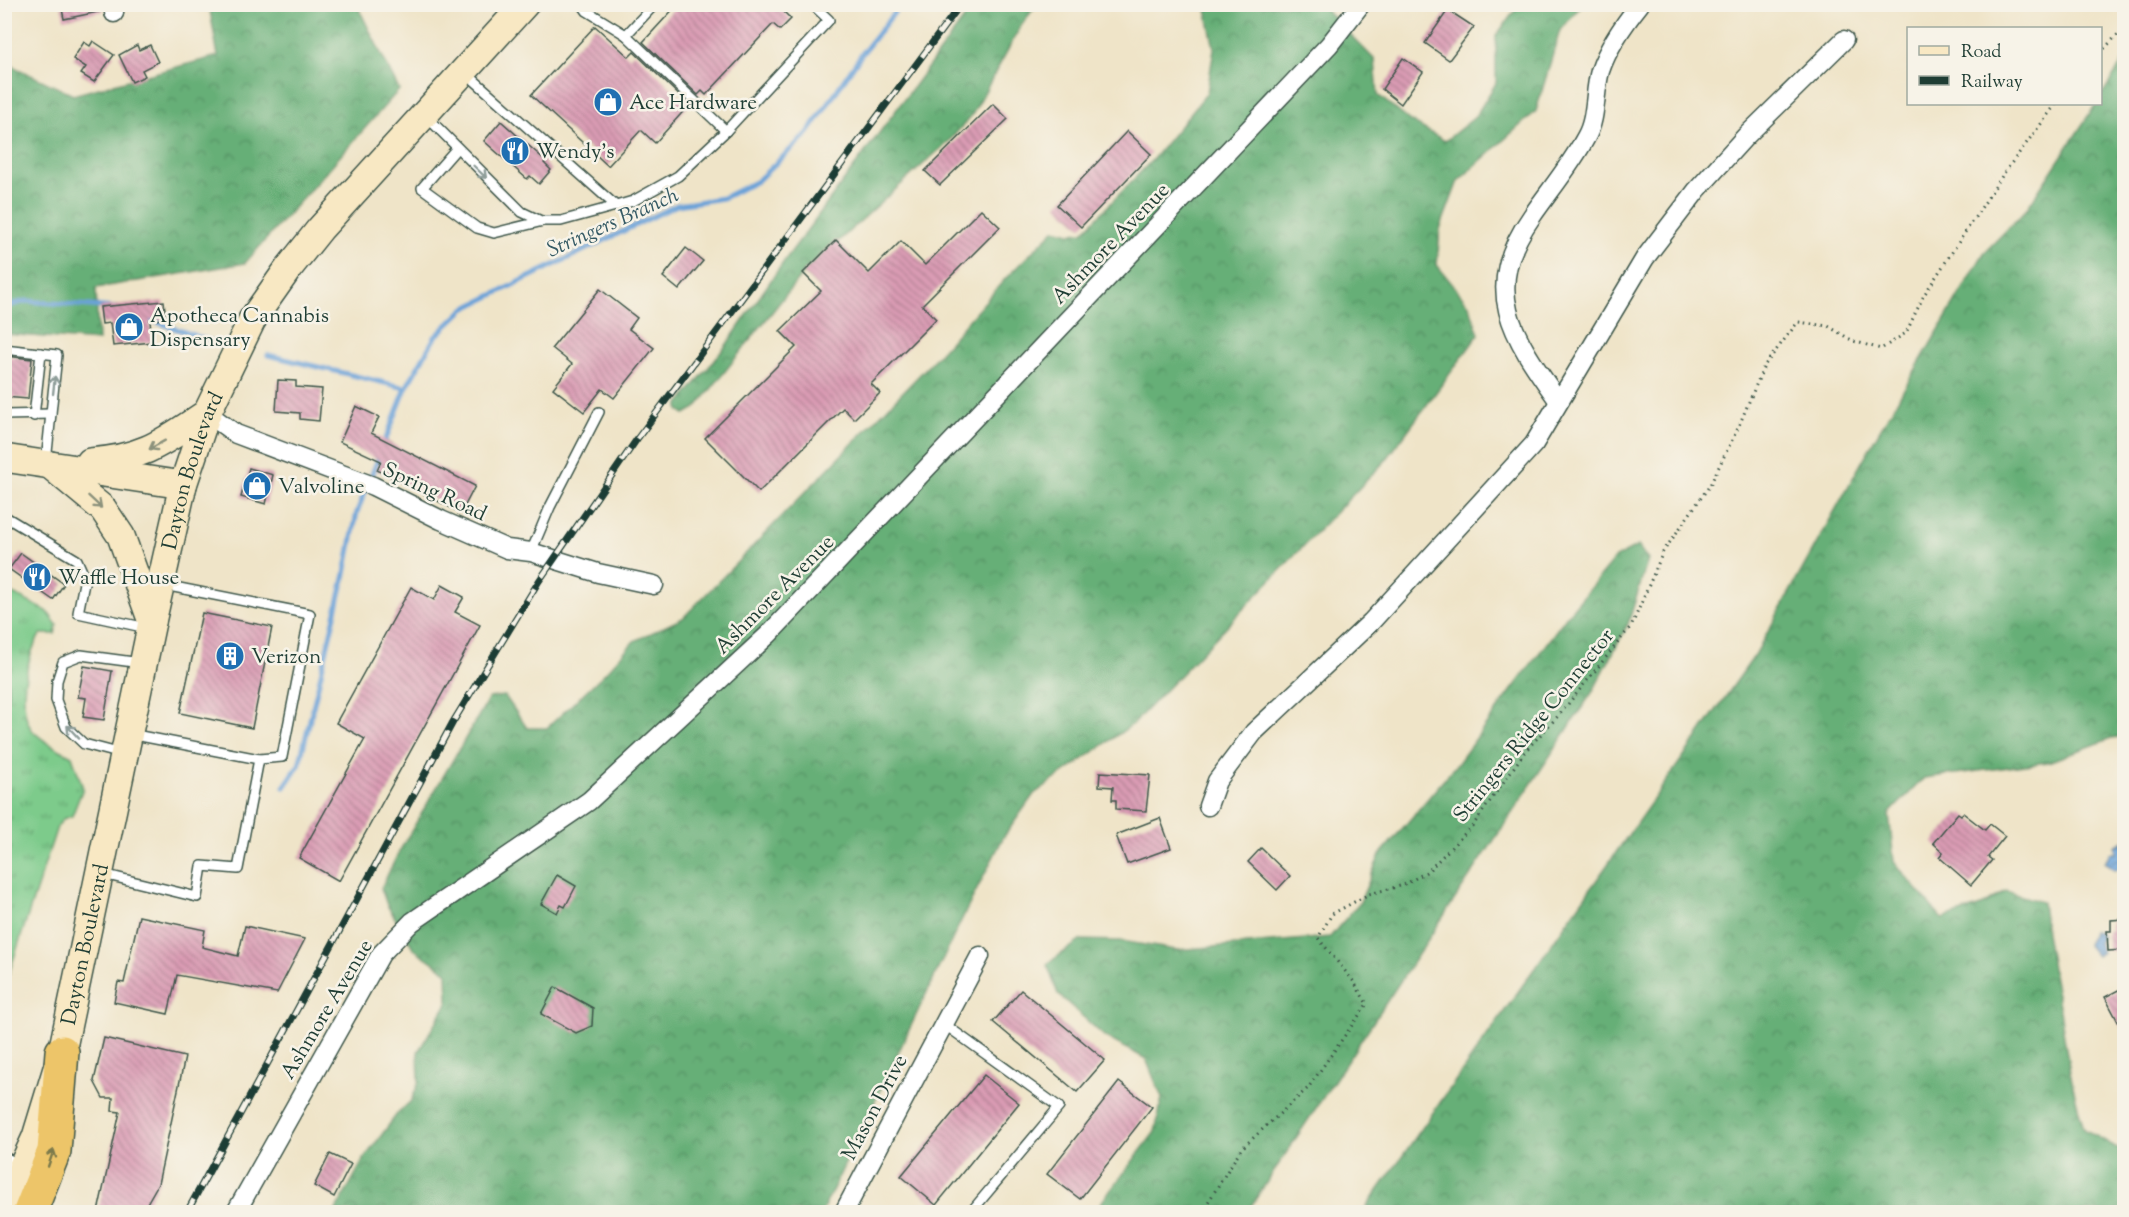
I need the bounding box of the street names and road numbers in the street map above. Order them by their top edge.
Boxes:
street label: Ashmore Avenue [1046,177,1177,312]
street label: Dayton Boulevard [156,387,232,553]
street label: Spring Road [377,456,491,530]
street label: Ashmore Avenue [709,529,842,662]
street label: Stringers Ridge Connector [1447,623,1622,830]
street label: Dayton Boulevard [55,861,118,1028]
street label: Ashmore Avenue [274,934,381,1086]
street label: Mason Drive [835,1050,916,1166]

